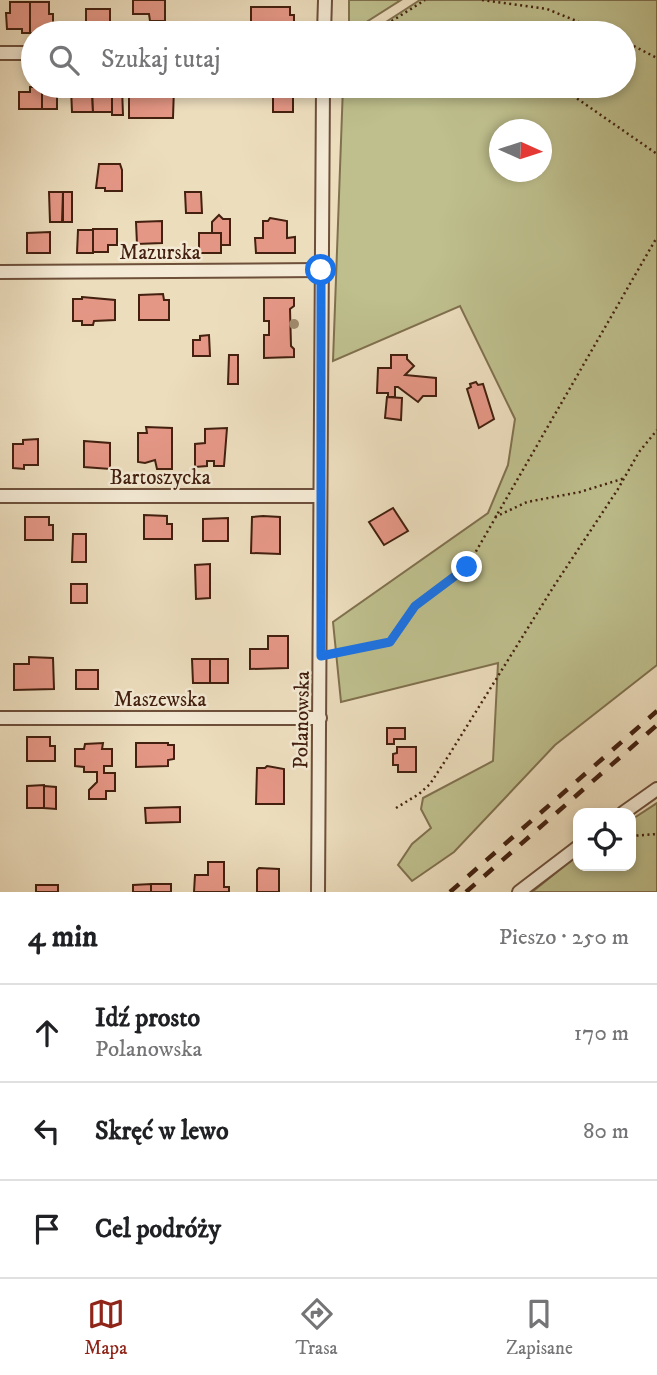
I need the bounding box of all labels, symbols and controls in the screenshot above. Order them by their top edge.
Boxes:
search box [21,21,636,98]
icon: search [45,41,83,79]
text: Szukaj tutaj [101,43,221,76]
north arrow [489,119,552,182]
street label: Mazurska [119,240,201,266]
route start [305,254,336,285]
street label: Bartoszycka [109,465,211,491]
route end [451,551,482,582]
street label: Polanowska [288,671,316,769]
street label: Maszewska [114,687,206,713]
map controls [573,808,636,871]
button: locate [573,808,636,871]
text: 4 min [28,919,98,956]
text: Pieszo · 250 m [499,923,629,952]
text: Idź prosto [95,1002,200,1035]
icon: ahead [28,1014,66,1052]
text: 170 m [574,1019,629,1048]
text: Polanowska [95,1035,202,1064]
icon: left [28,1112,66,1150]
text: Skręć w lewo [95,1115,229,1148]
text: 80 m [583,1117,629,1146]
icon: arrive [28,1210,66,1248]
text: Cel podróży [95,1213,221,1246]
tab: Mapa [84,1295,127,1360]
tab: Trasa [296,1295,338,1360]
tab: Zapisane [506,1295,573,1360]

